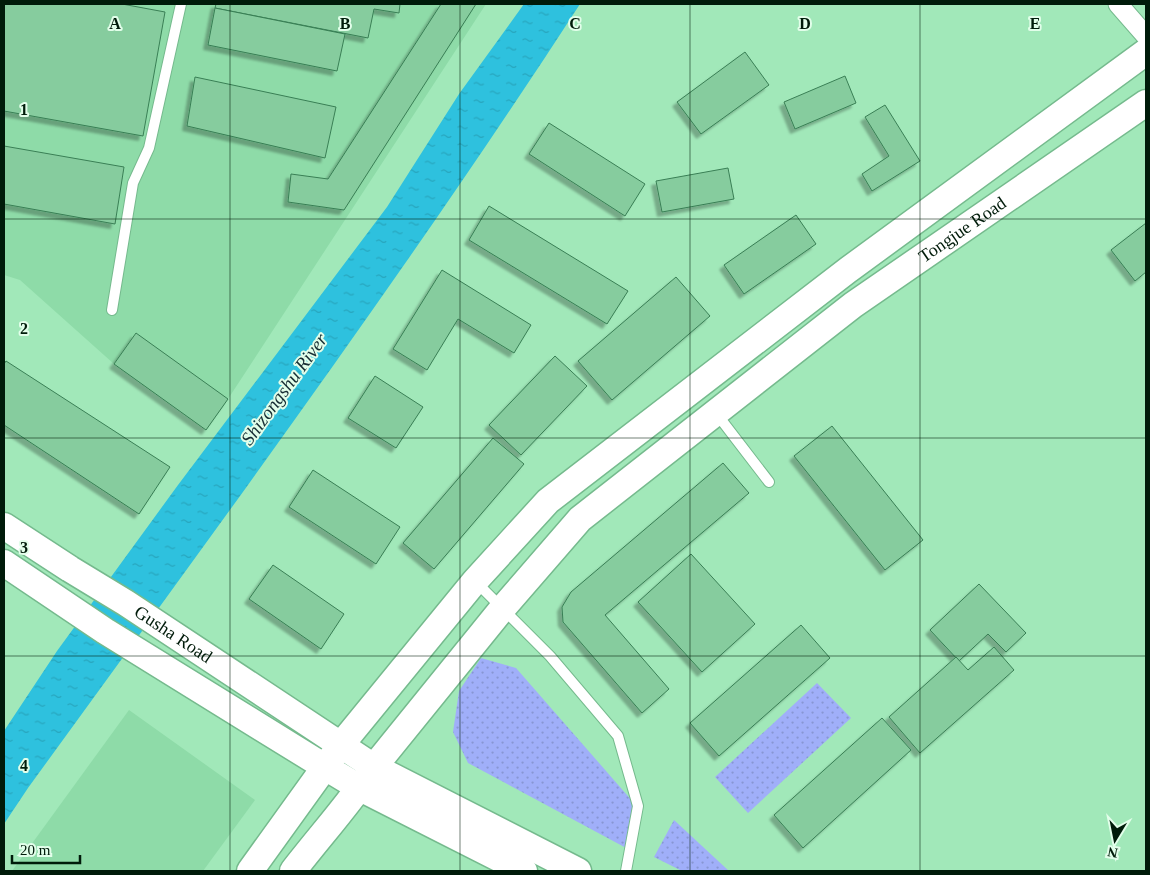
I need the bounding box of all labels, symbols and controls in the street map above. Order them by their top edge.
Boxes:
text: A [109,15,121,32]
text: B [340,15,351,32]
text: C [569,15,581,32]
text: D [799,15,811,32]
text: E [1030,15,1040,32]
text: 1 [20,101,28,118]
street label: Tongjue Road [915,193,1010,267]
text: 2 [20,320,28,337]
water label: Shizongshu River [237,329,332,449]
text: 3 [20,539,28,556]
street label: Gusha Road [131,602,216,667]
text: 4 [20,757,28,774]
north arrow [1090,815,1140,865]
scale bar [12,832,80,864]
text: 20 m [20,842,51,858]
text: N [1107,844,1119,861]

